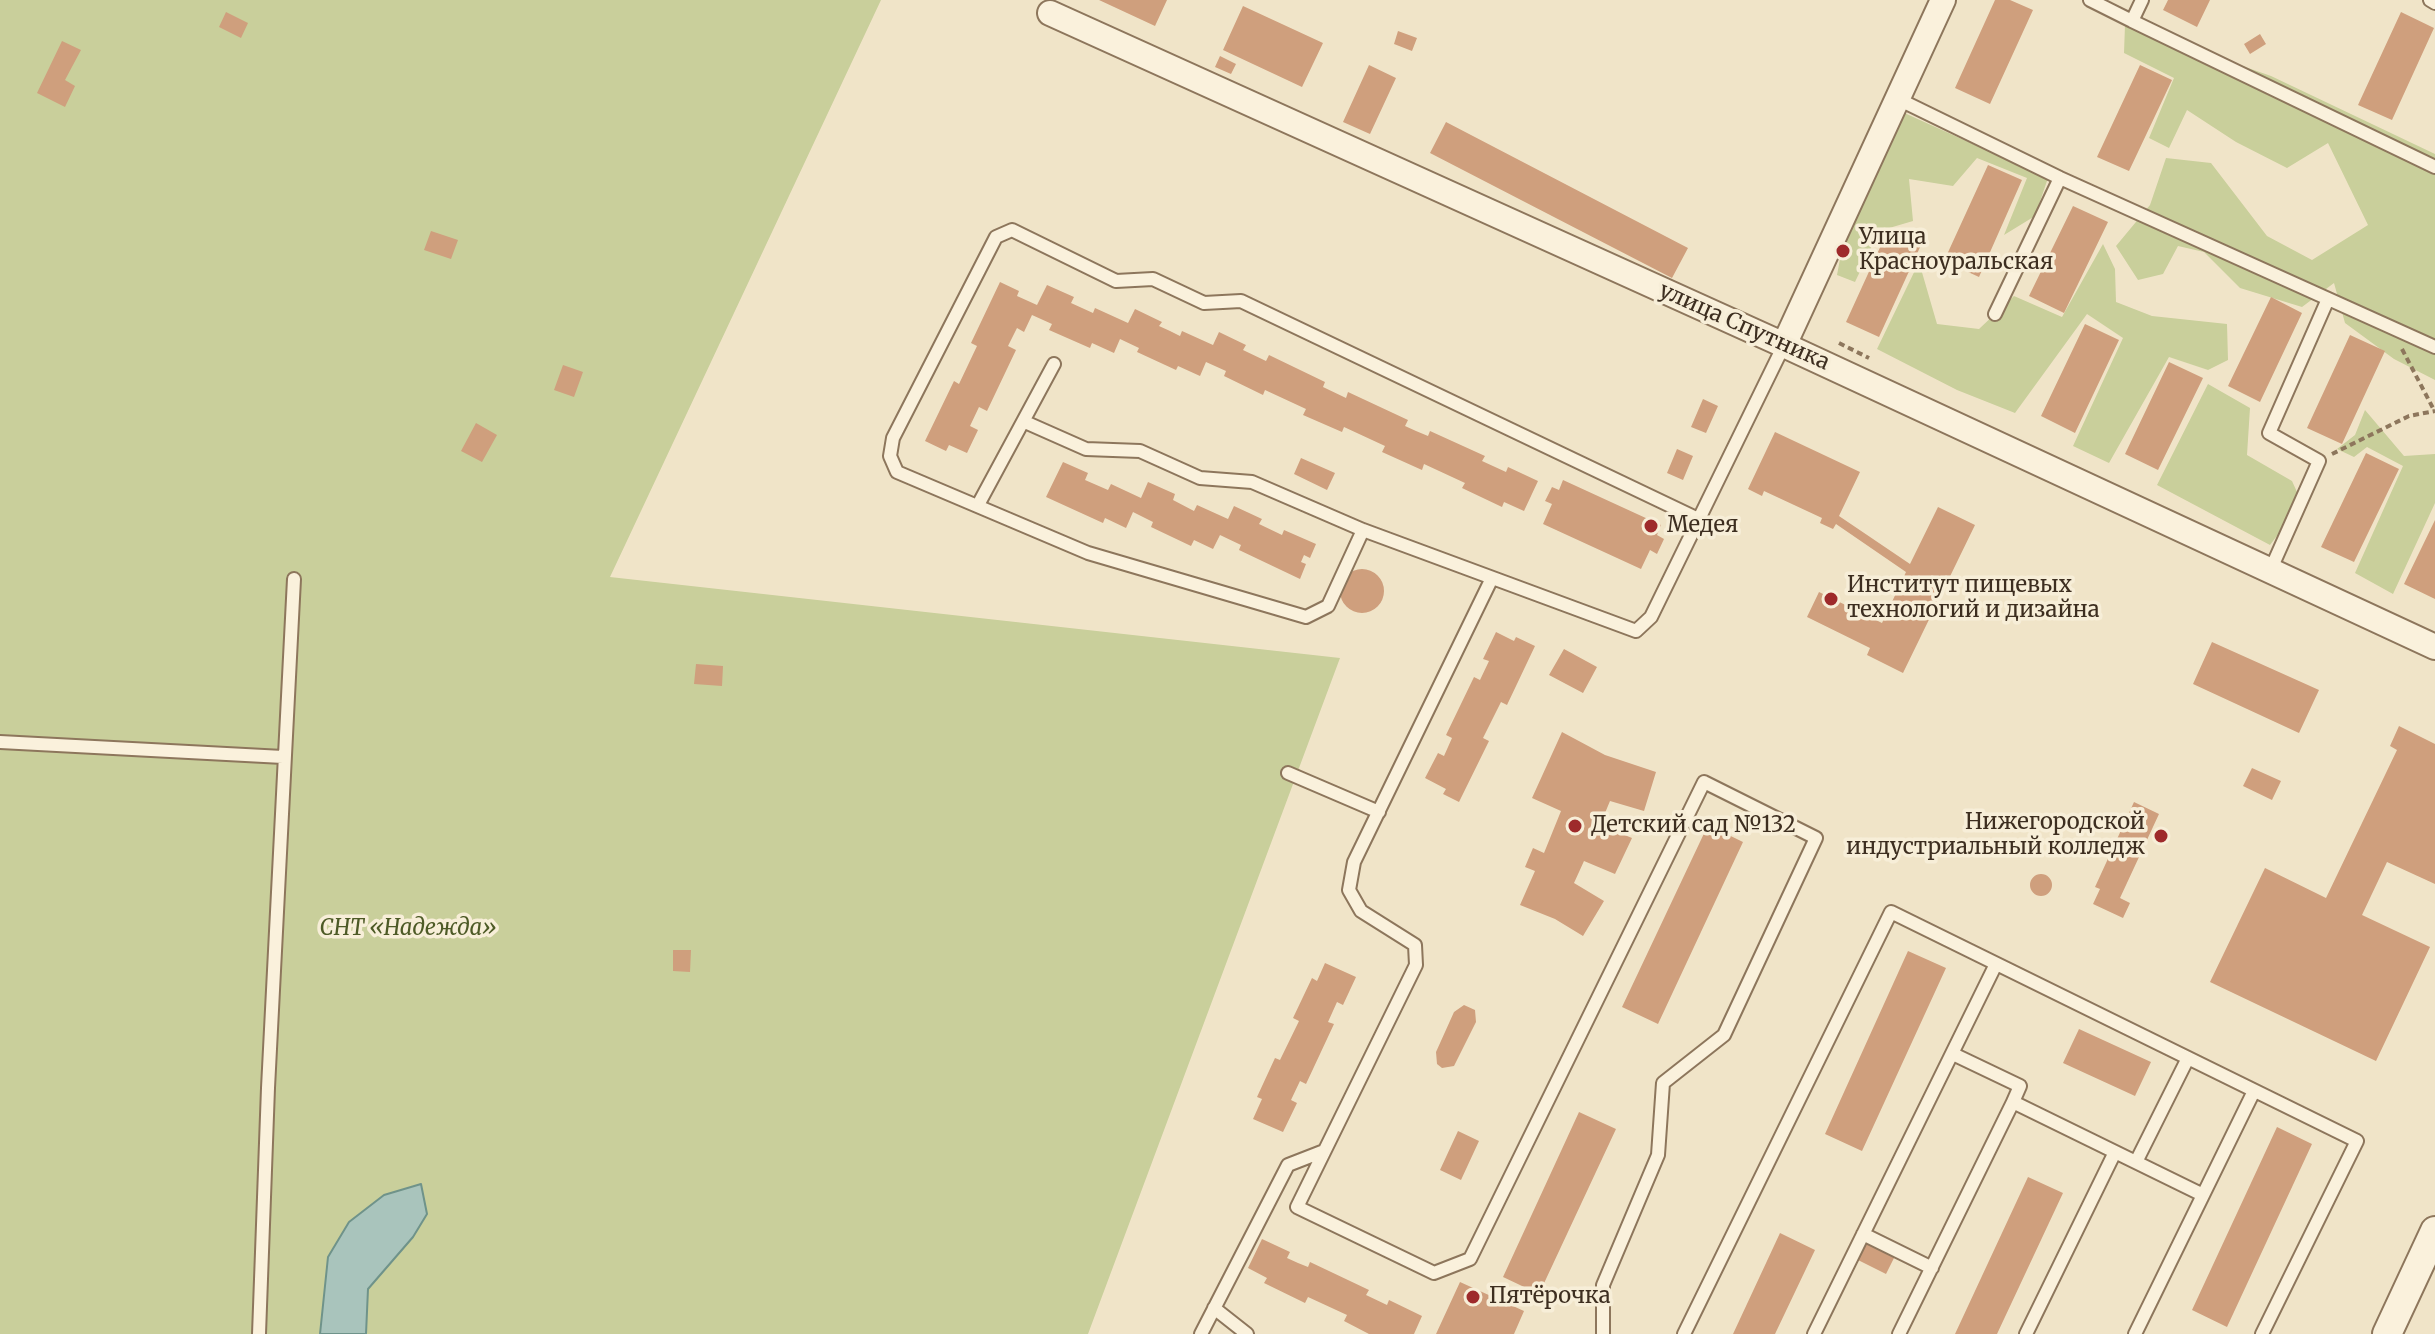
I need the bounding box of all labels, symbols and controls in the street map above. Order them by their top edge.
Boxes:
place label: Улица Красноуральская [1859,225,2053,276]
marker: Улица Красноуральская [1834,242,1852,260]
street label: улица Спутника [1655,278,1833,376]
place label: Медея [1667,513,1738,539]
marker: Медея [1642,517,1660,535]
place label: Институт пищевых технологий и дизайна [1847,573,2099,624]
marker: Институт пищевых технологий и дизайна [1822,590,1840,608]
place label: Нижегородской индустриальный колледж [1846,810,2145,862]
place label: Детский сад №132 [1591,813,1796,839]
marker: Детский сад №132 [1566,817,1584,835]
marker: Нижегородской индустриальный колледж [2152,827,2170,845]
park label: СНТ «Надежда» [319,916,497,942]
place label: Пятёрочка [1489,1284,1611,1310]
marker: Пятёрочка [1464,1288,1482,1306]

